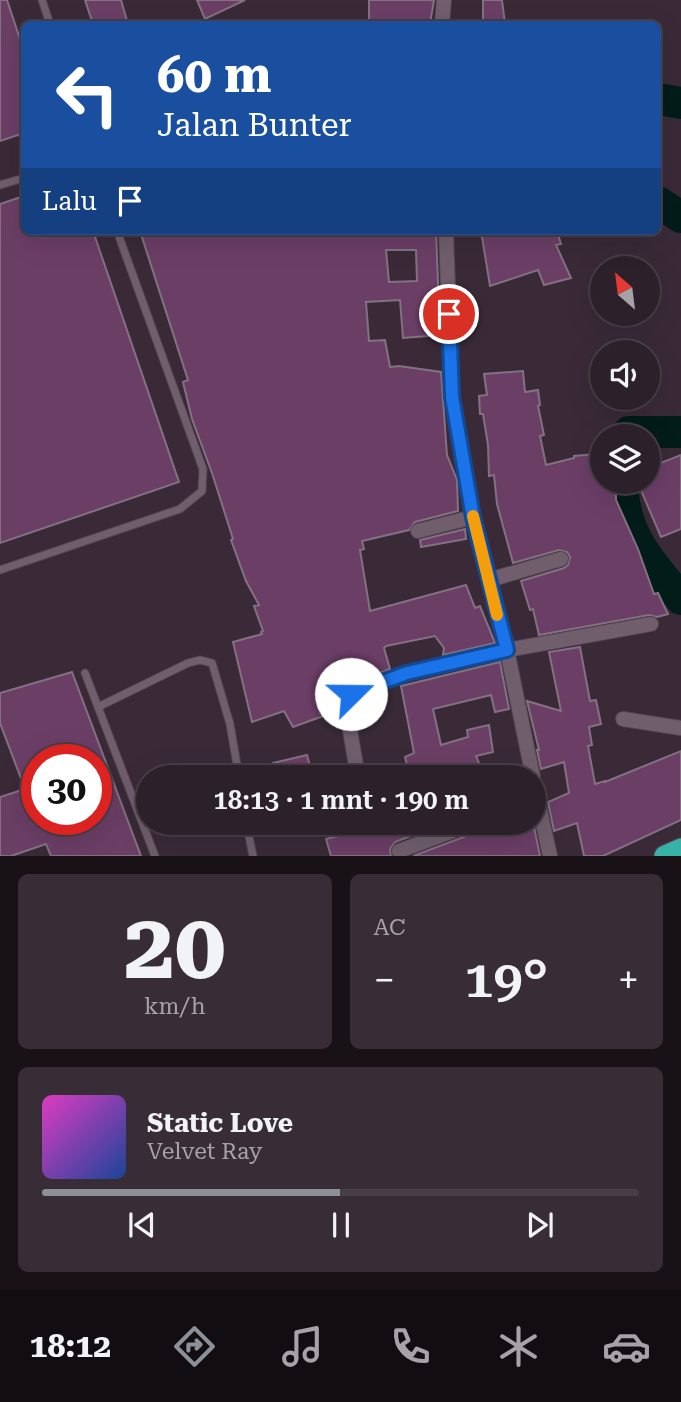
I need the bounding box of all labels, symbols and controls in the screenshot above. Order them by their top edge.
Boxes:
text: 60 m [157,47,272,104]
icon: left [42,49,133,140]
text: Jalan Bunter [157,106,352,144]
icon: arrive [111,182,149,220]
text: Lalu [42,186,97,216]
north arrow [590,256,660,326]
map controls [590,256,660,494]
pin [419,284,479,344]
icon: arrive [430,295,468,333]
button: sound [590,340,660,410]
button: layers [590,424,660,494]
position arrow [314,657,388,731]
speed limit sign: 30 [21,744,112,835]
text: 18:13 · 1 mnt · 190 m [213,785,469,815]
text: 20 [124,894,226,1000]
text: AC [374,914,406,941]
text: 19° [464,949,548,1010]
text: − [374,958,395,1002]
text: + [618,958,639,1002]
text: km/h [144,993,206,1020]
text: Static Love [147,1108,293,1138]
text: Velvet Ray [147,1138,262,1165]
icon: previous [123,1206,161,1244]
icon: pause [322,1206,360,1244]
icon: next [521,1206,559,1244]
icon: directions [170,1322,219,1371]
icon: music [278,1322,327,1371]
icon: phone [386,1322,435,1371]
icon: climate [494,1322,543,1371]
icon: car [602,1322,651,1371]
text: 18:12 [30,1327,111,1365]

